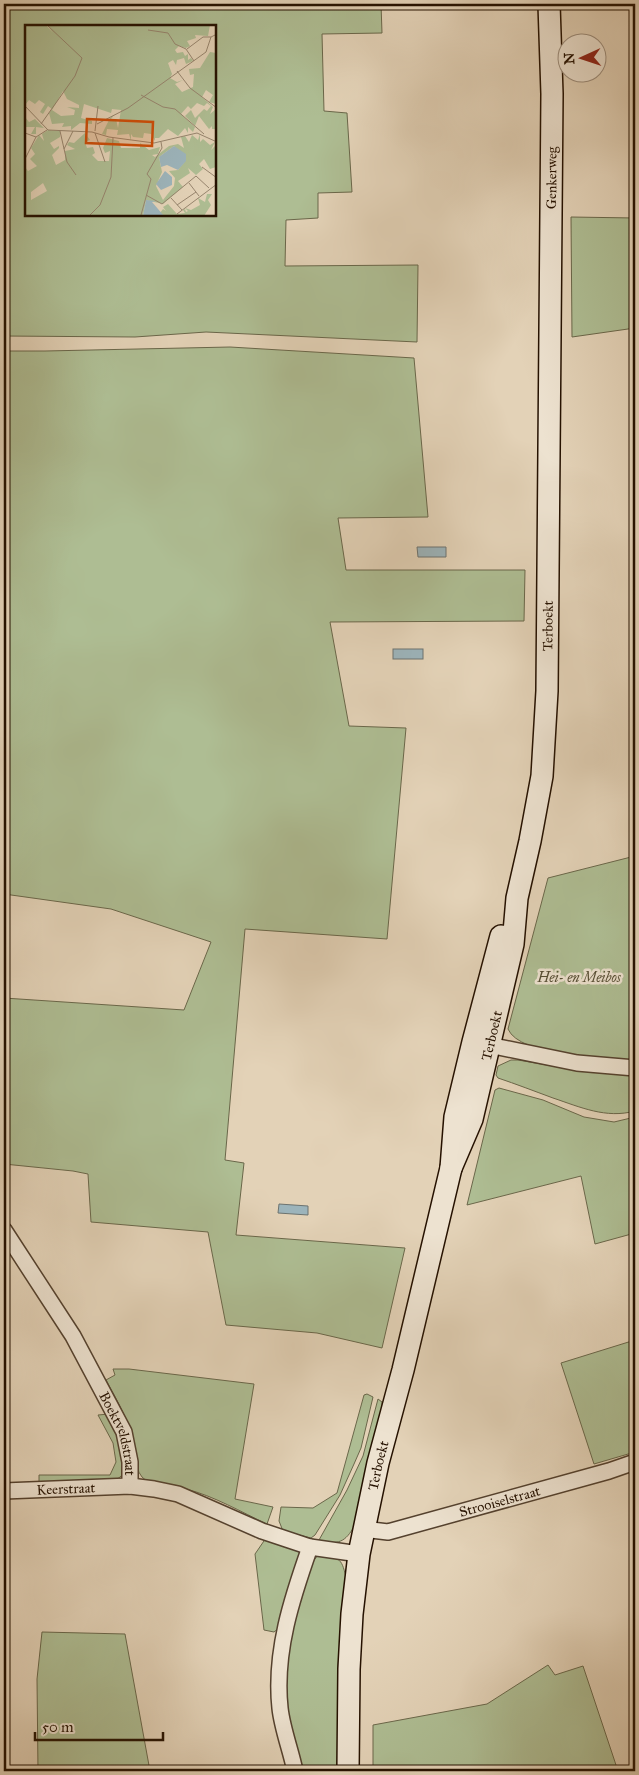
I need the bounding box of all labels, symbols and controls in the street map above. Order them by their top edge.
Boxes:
inset map [25,25,216,216]
north arrow [556,32,606,82]
text: N [561,52,578,65]
street label: Genkerweg [543,146,561,209]
street label: Terboekt [539,600,557,651]
park label: Hei- en Meibos [536,969,622,986]
street label: Terboekt [478,1009,506,1062]
street label: Boektveldstraat [95,1389,138,1476]
street label: Terboekt [364,1439,393,1492]
street label: Keerstraat [36,1479,96,1499]
street label: Strooiselstraat [457,1482,542,1521]
scale bar [35,1710,162,1742]
text: 50 m [42,1718,74,1736]

